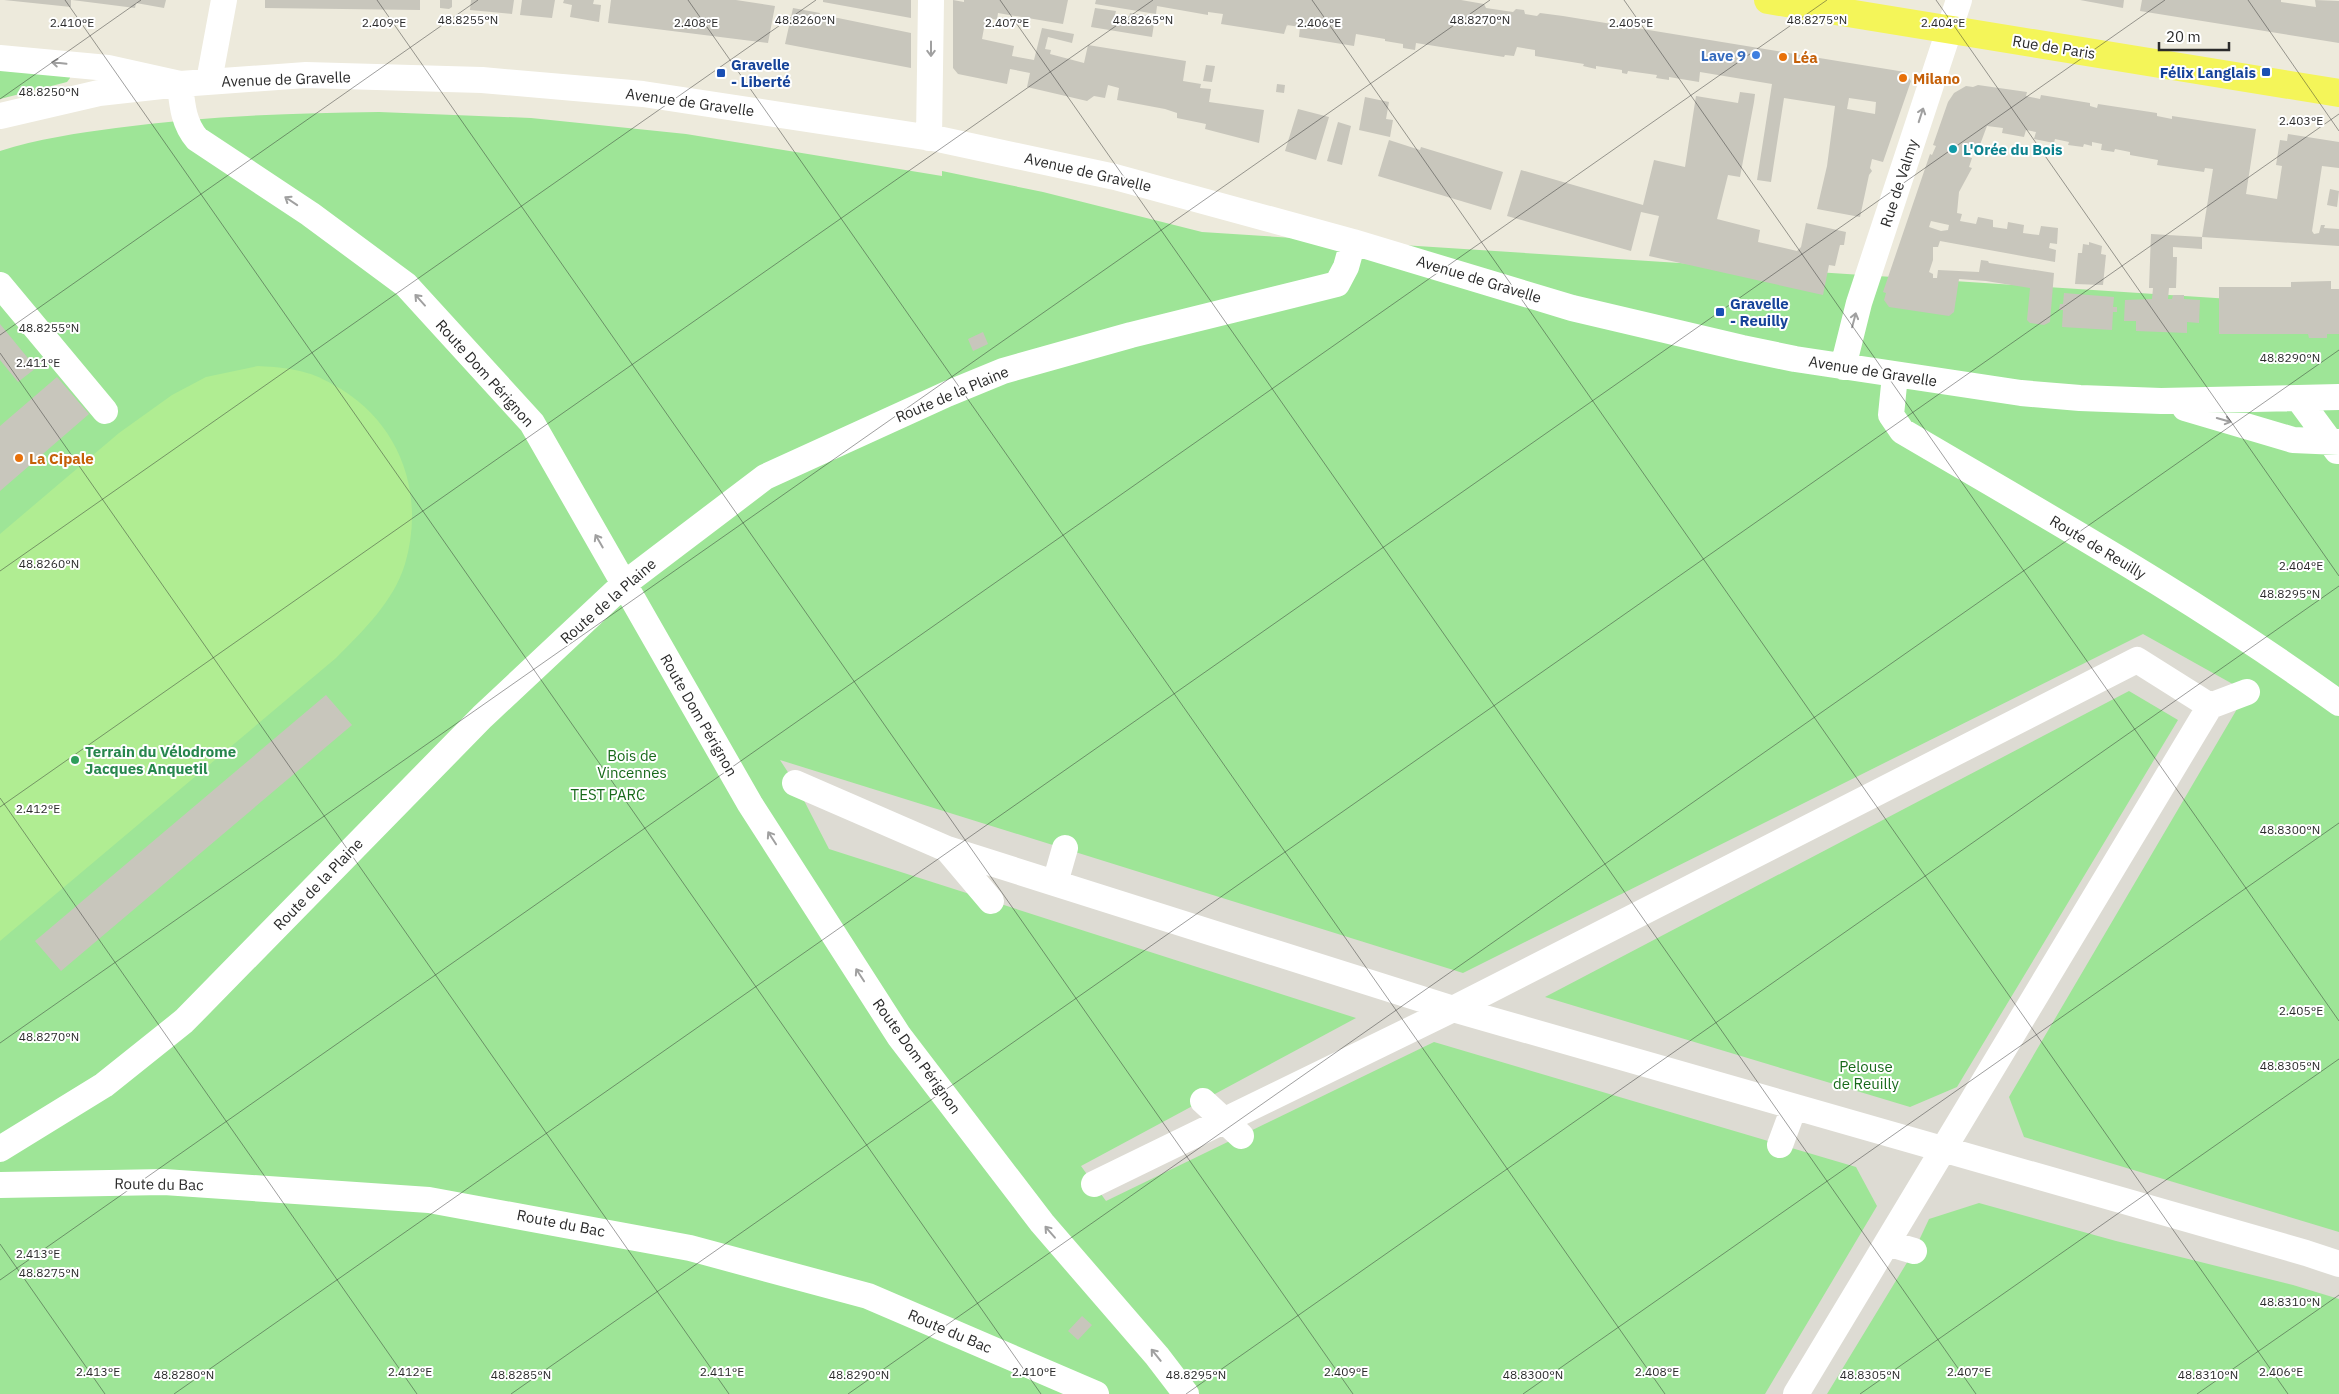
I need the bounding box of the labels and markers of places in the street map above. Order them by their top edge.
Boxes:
place label: Lave 9 [1701,46,1746,65]
place label: Léa [1793,48,1818,67]
marker: Lave 9 [1750,49,1762,61]
marker: Léa [1777,51,1789,63]
place label: Gravelle - Liberté [731,55,791,91]
place label: Félix Langlais [2160,63,2256,82]
marker: Félix Langlais [2260,66,2272,78]
marker: Gravelle - Liberté [715,67,727,79]
place label: Milano [1913,69,1960,88]
marker: Milano [1897,72,1909,84]
place label: L'Orée du Bois [1963,140,2063,159]
marker: L'Orée du Bois [1947,143,1959,155]
place label: Gravelle - Reuilly [1730,294,1789,330]
marker: Gravelle - Reuilly [1714,306,1726,318]
place label: La Cipale [29,449,94,468]
marker: La Cipale [13,452,25,464]
place label: Terrain du Vélodrome Jacques Anquetil [85,742,236,778]
marker: Terrain du Vélodrome Jacques Anquetil [69,754,81,766]

